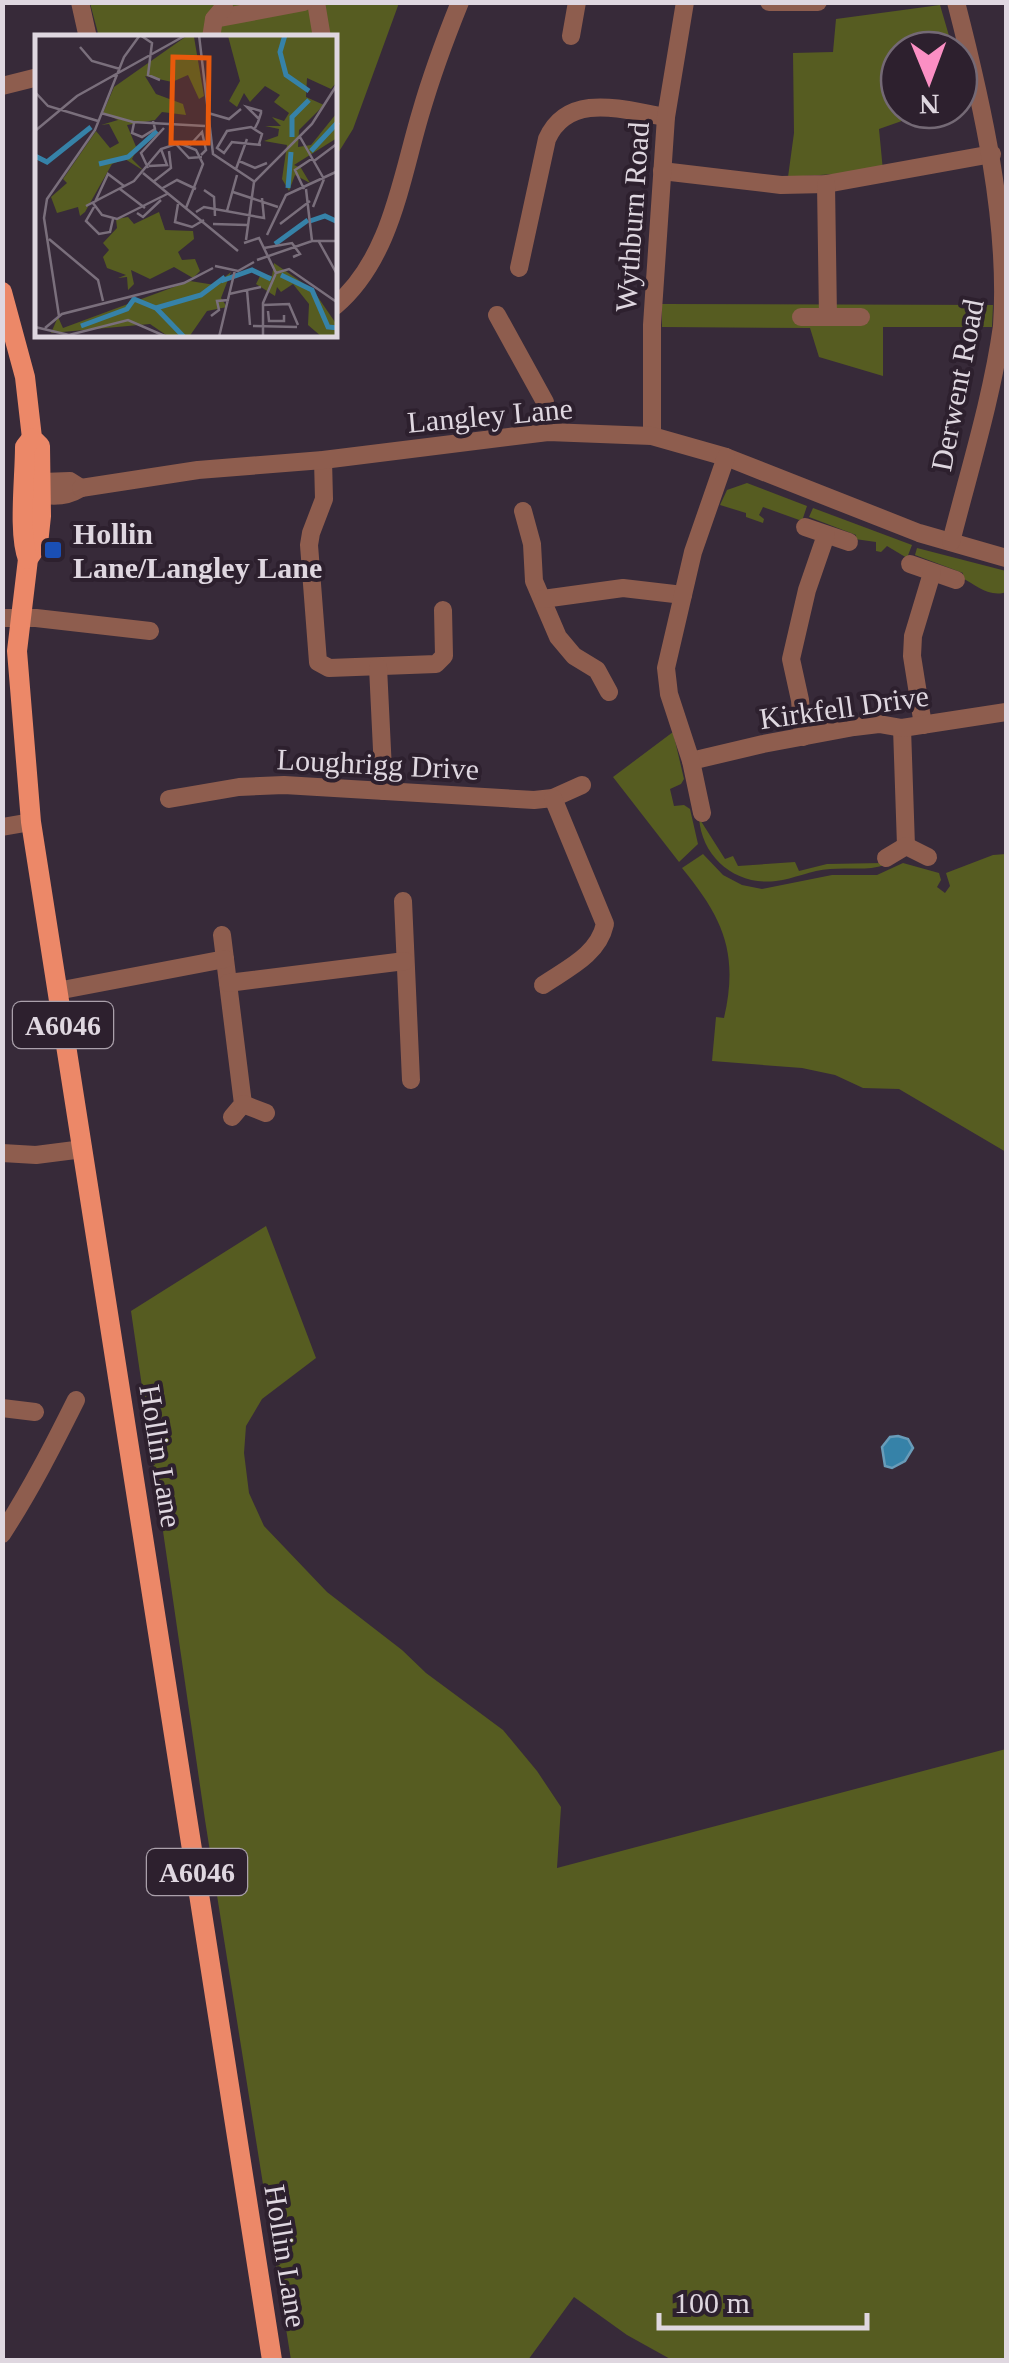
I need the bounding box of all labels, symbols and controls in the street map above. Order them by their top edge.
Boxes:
north arrow [879,30,979,130]
inset map [35,35,338,338]
text: N [919,89,940,120]
street label: Wythburn Road [609,121,655,313]
street label: Derwent Road [924,296,990,474]
street label: Langley Lane [406,391,574,439]
place label: Hollin Lane/Langley Lane [73,517,322,584]
marker: Hollin Lane/Langley Lane [42,539,64,561]
street label: Kirkfell Drive [757,679,931,735]
street label: Loughrigg Drive [276,742,480,786]
road number: A6046 [13,1002,113,1048]
street label: Hollin Lane [133,1382,189,1530]
road number: A6046 [147,1849,247,1895]
street label: Hollin Lane [258,2182,314,2330]
scale bar [659,2268,866,2330]
text: 100 m [674,2286,750,2319]

